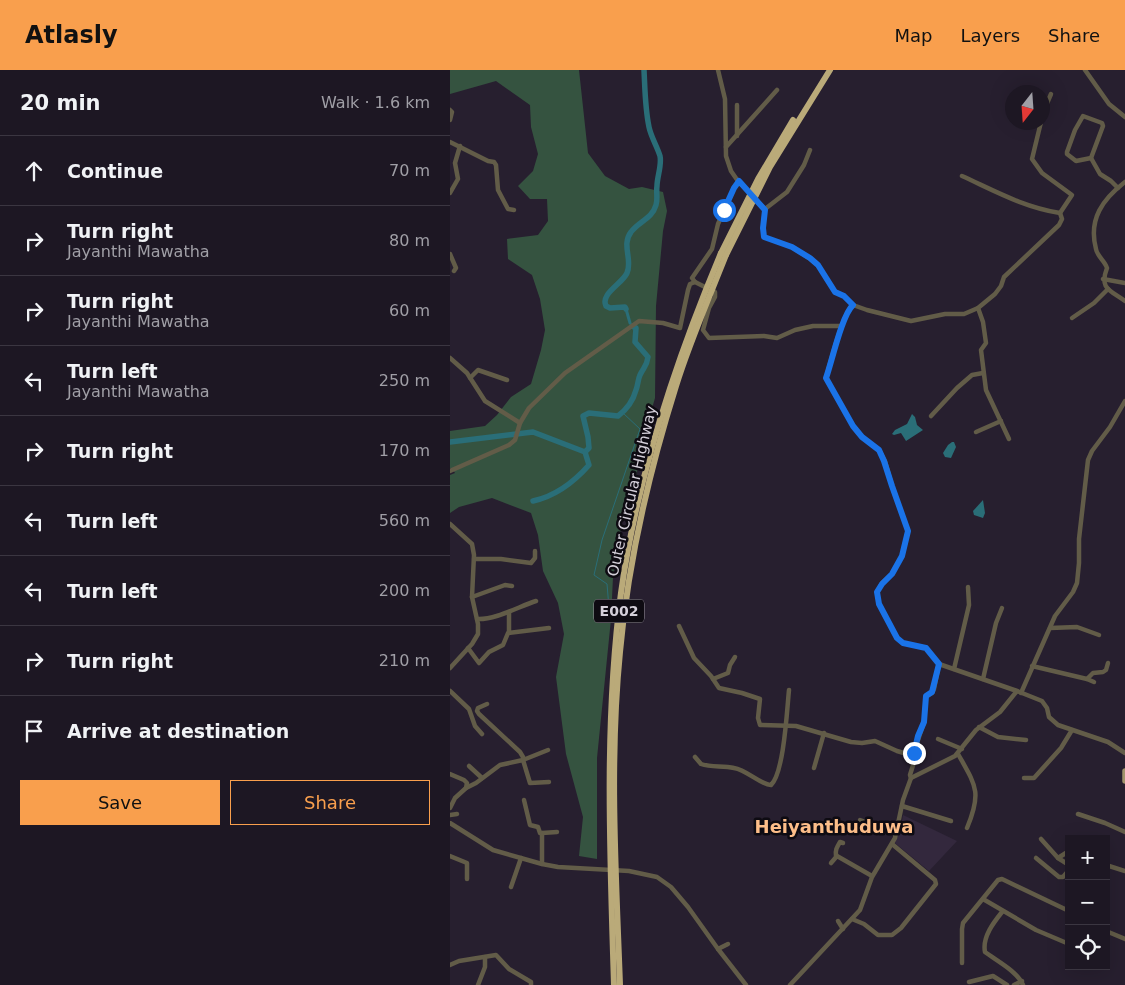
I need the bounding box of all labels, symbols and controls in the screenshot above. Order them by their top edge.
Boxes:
text: Atlasly [25,21,118,49]
text: Map [894,25,932,46]
text: Layers [960,25,1020,46]
text: Share [1048,25,1100,46]
north arrow [1005,85,1050,130]
text: 20 min [20,91,101,115]
text: Walk · 1.6 km [321,93,430,112]
icon: ahead [20,157,48,185]
text: Continue [67,160,163,182]
text: 70 m [389,161,430,180]
route start [713,199,736,222]
text: Turn right [67,220,173,242]
icon: right [20,227,48,255]
text: 80 m [389,231,430,250]
text: Jayanthi Mawatha [67,242,210,261]
text: Turn right [67,290,173,312]
icon: right [20,297,48,325]
text: 60 m [389,301,430,320]
text: Jayanthi Mawatha [67,312,210,331]
text: Turn left [67,360,158,382]
icon: left [20,367,48,395]
text: 250 m [379,371,430,390]
text: Jayanthi Mawatha [67,382,210,401]
street label: Outer Circular Highway [604,404,660,578]
icon: right [20,437,48,465]
text: Turn right [67,440,173,462]
text: 170 m [379,441,430,460]
icon: left [20,507,48,535]
text: Turn left [67,510,158,532]
text: 560 m [379,511,430,530]
icon: left [20,577,48,605]
text: Turn left [67,580,158,602]
text: 200 m [379,581,430,600]
road number: E002 [594,600,644,622]
icon: right [20,647,48,675]
text: Turn right [67,650,173,672]
text: 210 m [379,651,430,670]
icon: arrive [20,717,48,745]
text: Arrive at destination [67,720,289,742]
route end [903,742,926,765]
button: Save [20,780,220,825]
button: Share [230,780,430,825]
district label: Heiyanthuduwa [755,816,913,837]
map controls [1065,835,1110,970]
button: + [1065,835,1110,880]
button: − [1065,880,1110,925]
button: locate [1065,925,1110,970]

